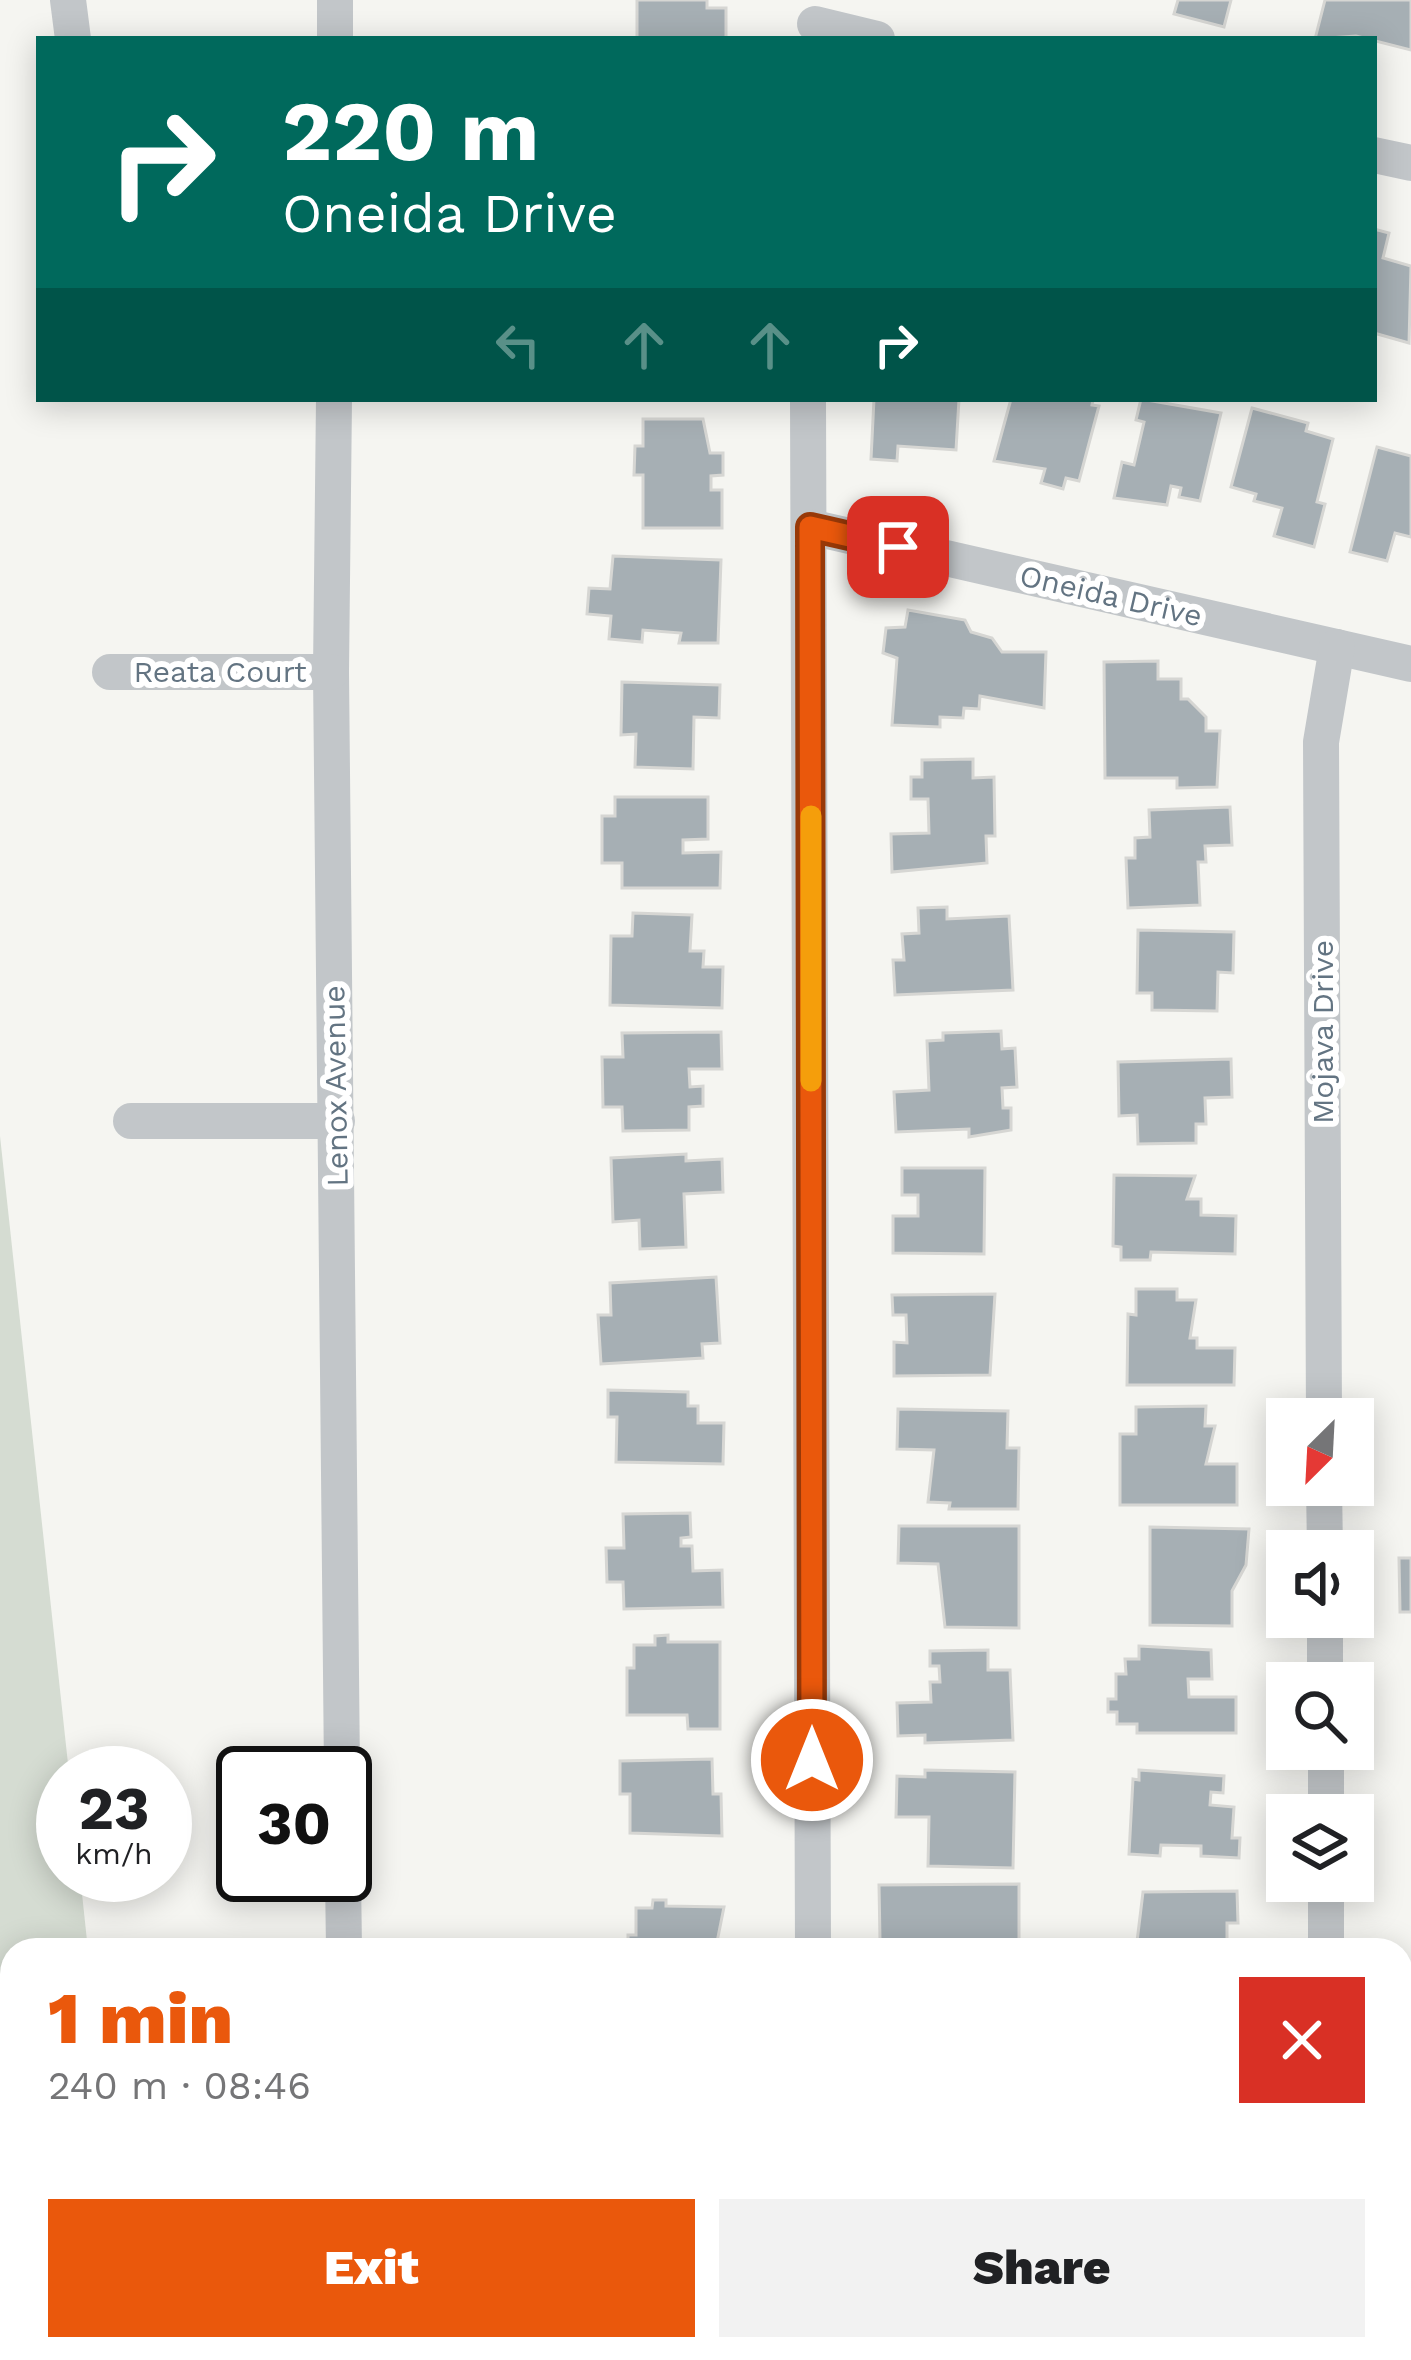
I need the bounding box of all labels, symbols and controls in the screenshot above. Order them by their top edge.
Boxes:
text: 220 m [282,82,539,180]
icon: right [84,84,240,240]
text: Oneida Drive [282,182,617,245]
icon: left [485,312,551,378]
icon: ahead [611,312,677,378]
icon: ahead [737,312,803,378]
icon: right [863,312,929,378]
pin [847,496,949,598]
icon: arrive [865,514,931,580]
street label: Oneida Drive [1017,558,1206,633]
street label: Reata Court [133,654,307,689]
street label: Mojava Drive [1305,940,1340,1124]
street label: Lenox Avenue [316,985,355,1187]
north arrow [1266,1398,1374,1506]
map controls [1266,1398,1374,1902]
button: sound [1266,1530,1374,1638]
button: search [1266,1662,1374,1770]
position arrow [749,1697,875,1823]
speed limit sign: 30 [216,1746,372,1902]
text: 23 [78,1773,150,1844]
button: layers [1266,1794,1374,1902]
text: km/h [75,1836,153,1871]
text: 1 min [48,1976,233,2060]
button: close [1239,1977,1365,2103]
text: 240 m · 08:46 [48,2063,311,2108]
button: Exit [48,2199,695,2337]
button: Share [719,2199,1365,2337]

